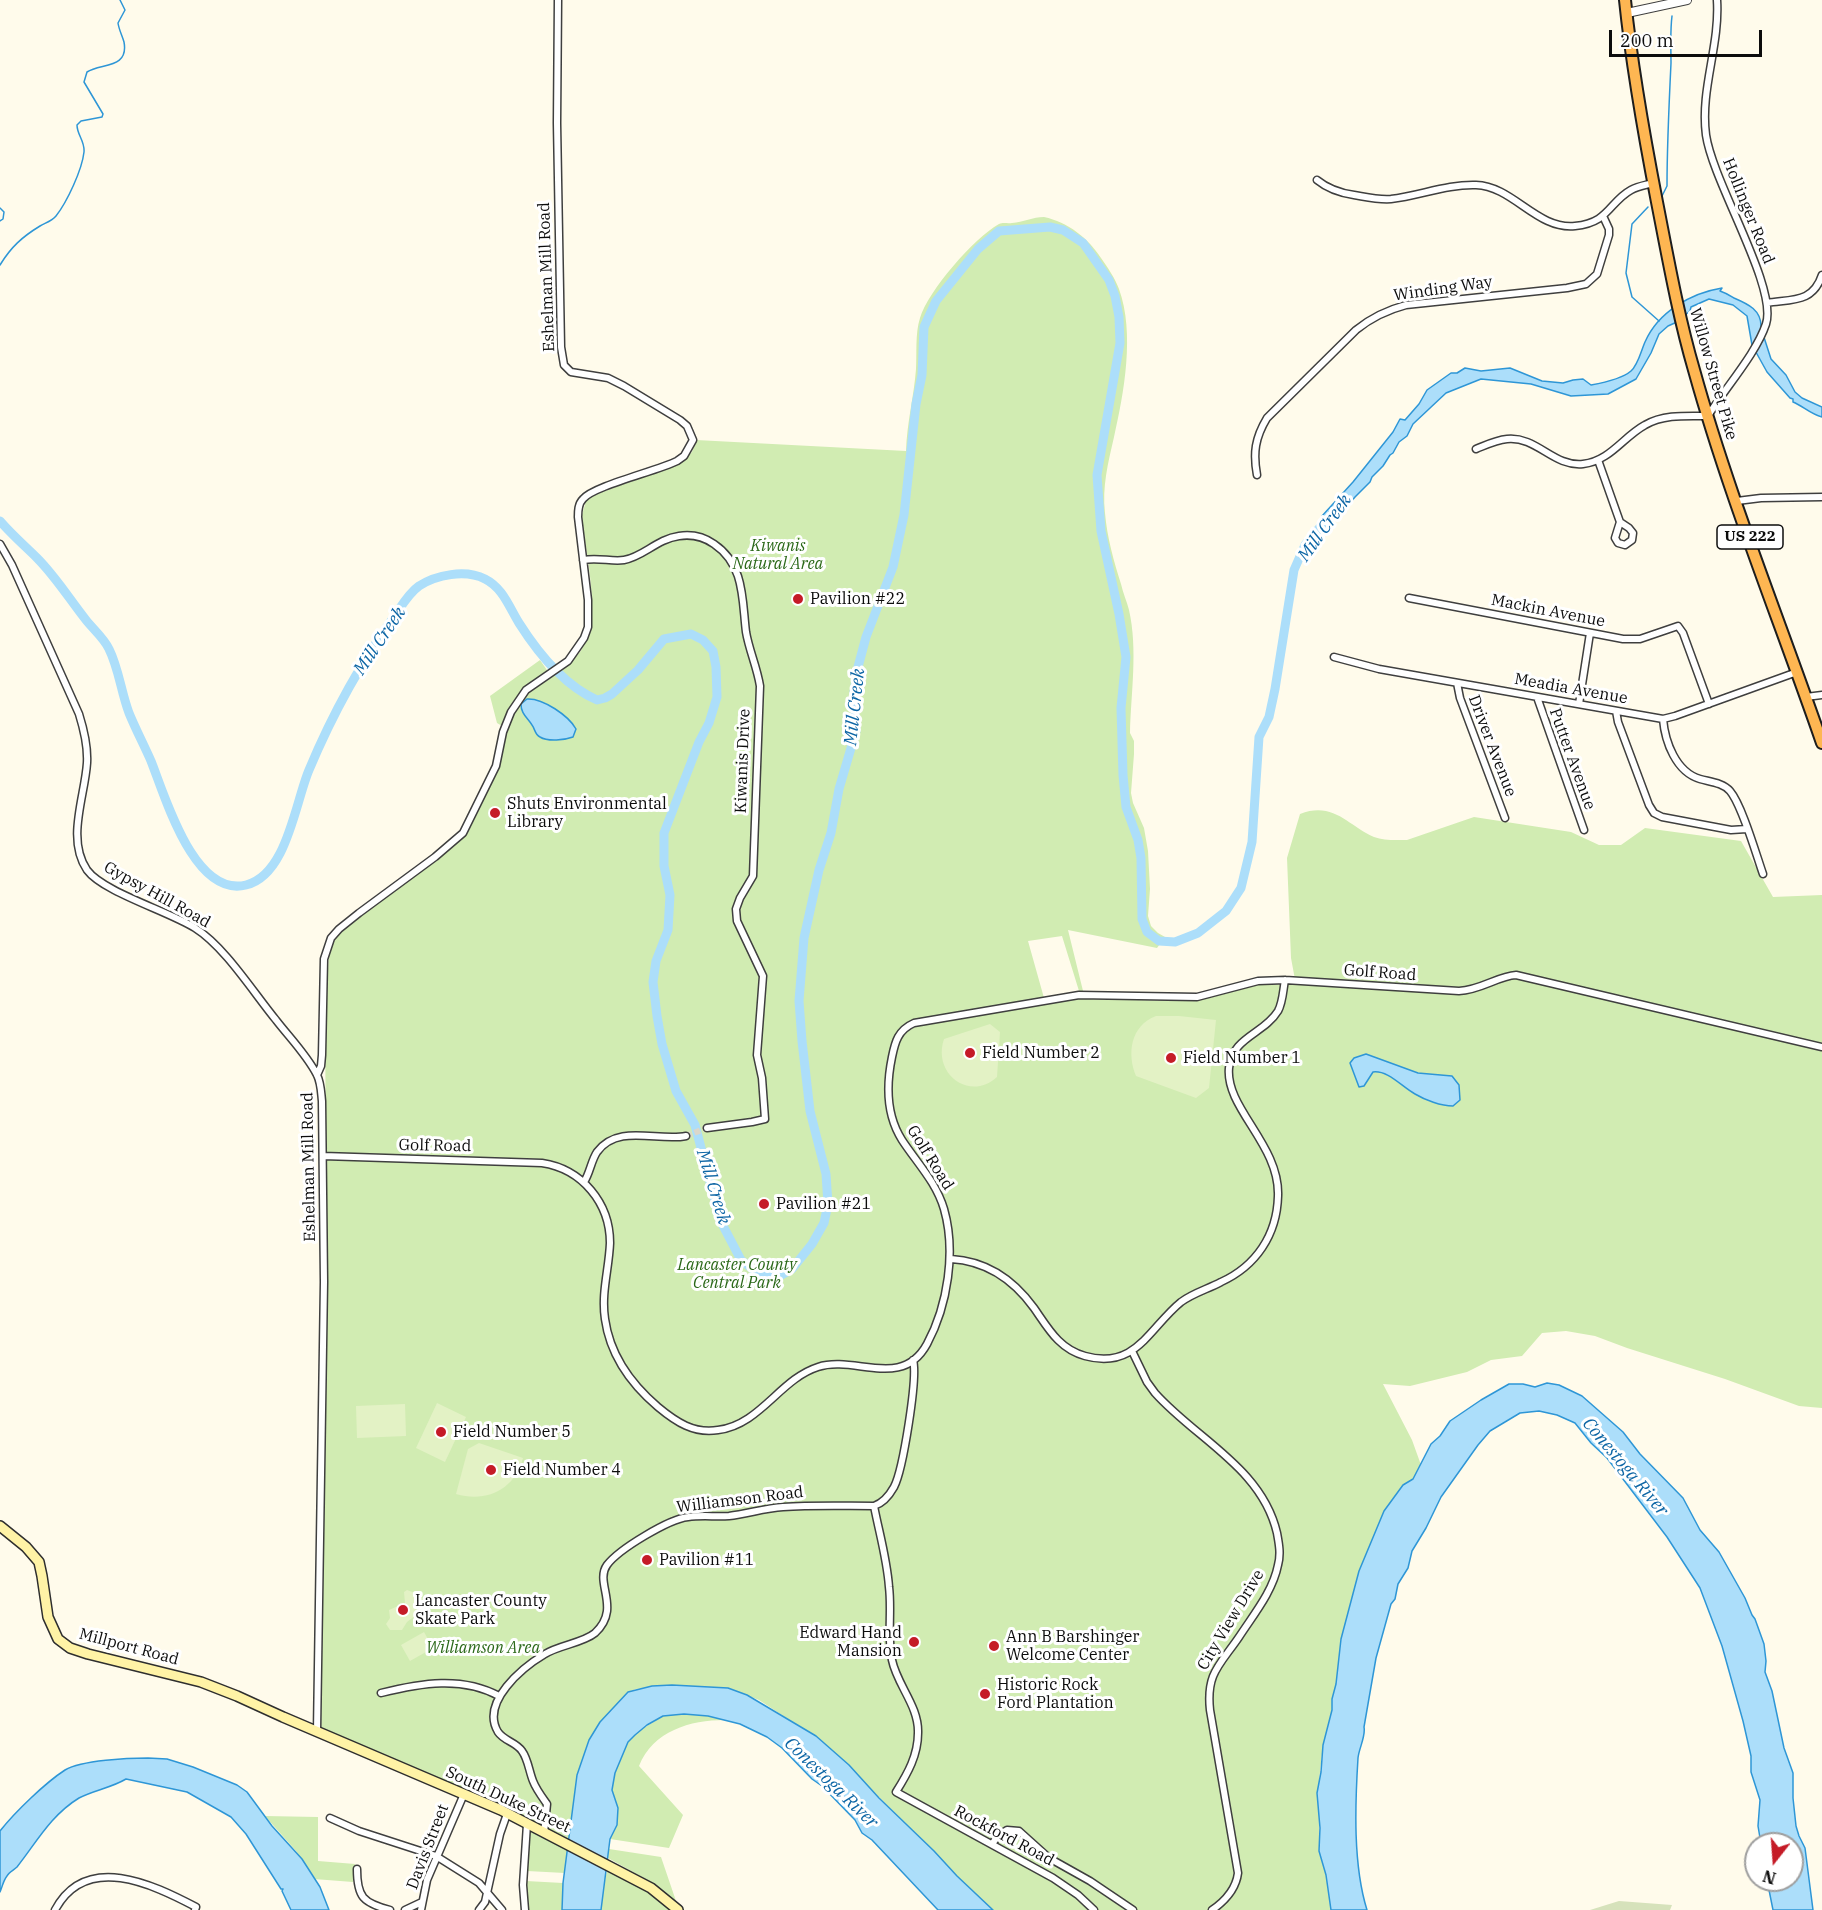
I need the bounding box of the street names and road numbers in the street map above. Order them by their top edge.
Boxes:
street label: Hollinger Road [1718,155,1778,267]
street label: Eshelman Mill Road [535,202,559,352]
street label: Winding Way [1392,273,1494,305]
street label: Willow Street Pike [1685,306,1741,442]
road number: US 222 [1717,525,1783,549]
street label: Mackin Avenue [1489,591,1607,631]
street label: Meadia Avenue [1513,670,1629,708]
street label: Driver Avenue [1464,692,1520,800]
street label: Putter Avenue [1545,706,1599,812]
street label: Kiwanis Drive [732,708,754,814]
street label: Gypsy Hill Road [100,858,214,932]
street label: Golf Road [1343,961,1417,985]
street label: Eshelman Mill Road [298,1092,320,1242]
street label: Golf Road [903,1122,957,1194]
street label: Golf Road [398,1136,472,1156]
street label: Williamson Road [675,1483,805,1517]
street label: City View Drive [1193,1566,1269,1674]
street label: Millport Road [77,1624,181,1670]
street label: South Duke Street [443,1763,573,1837]
street label: Davis Street [403,1802,453,1892]
street label: Rockford Road [951,1802,1057,1870]

